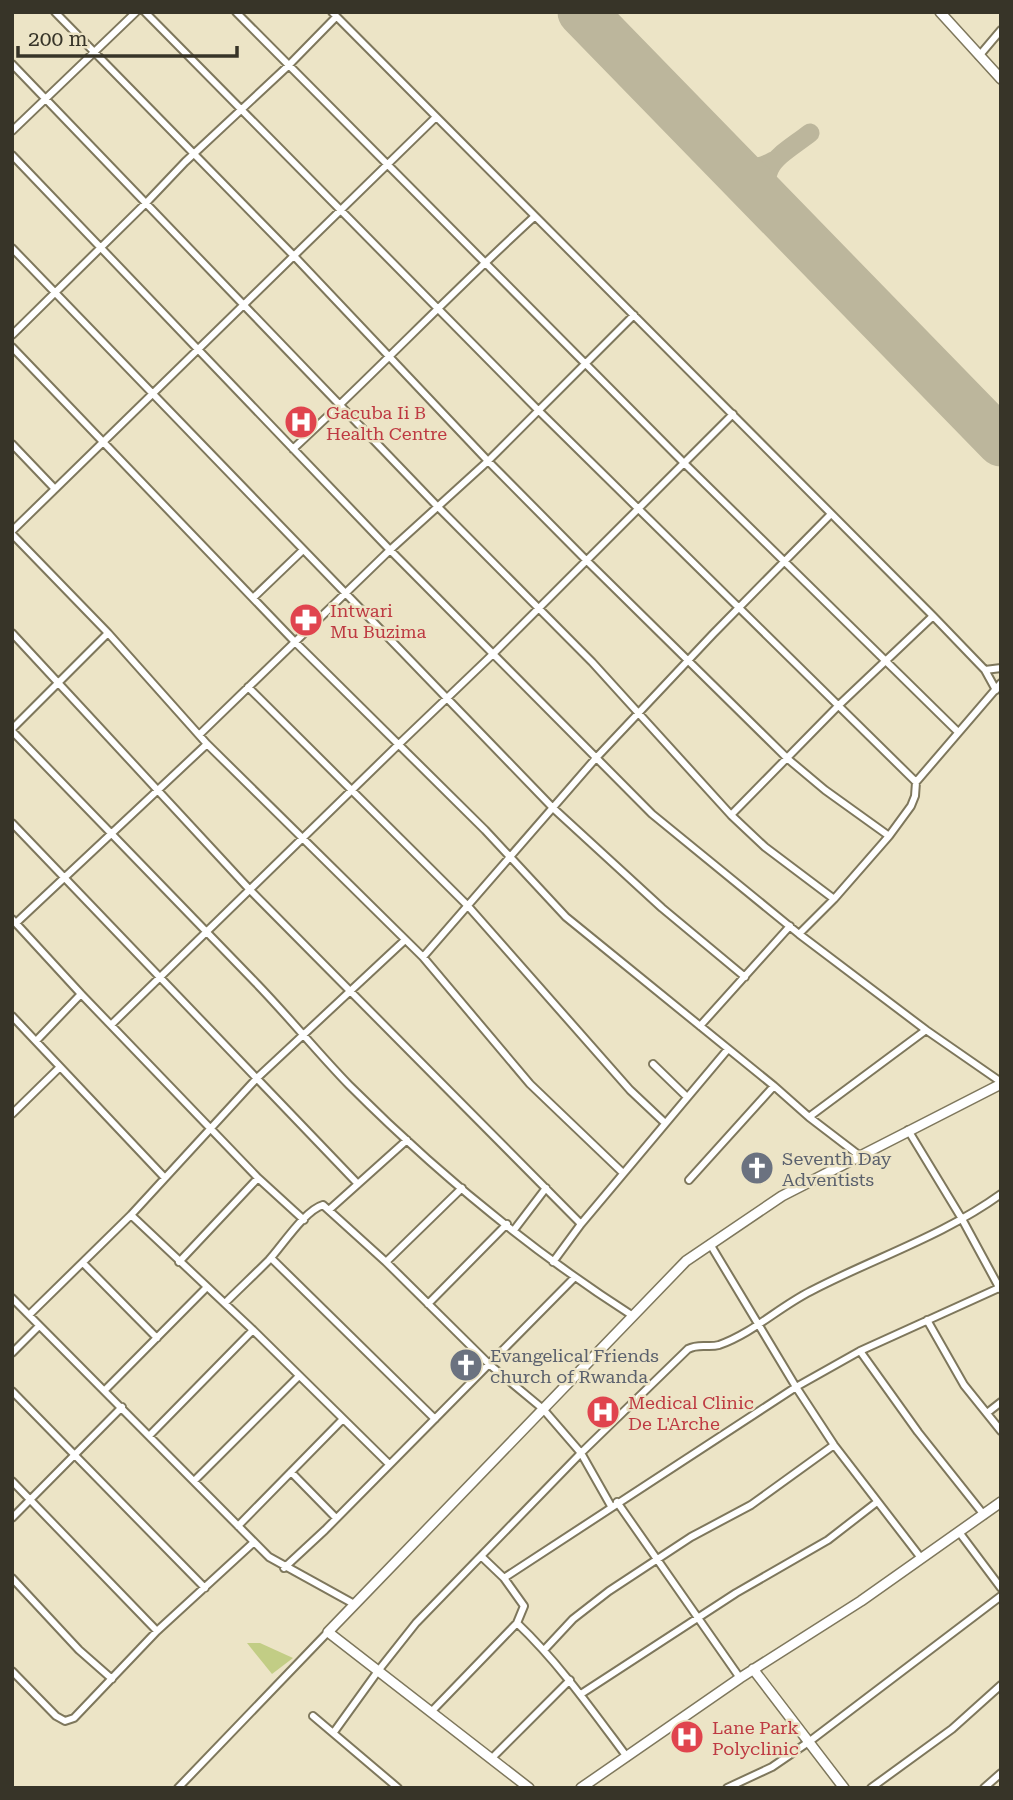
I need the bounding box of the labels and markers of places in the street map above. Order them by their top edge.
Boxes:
place label: Gacuba Ii B Health Centre [326,402,447,444]
hospital icon: Gacuba Ii B Health Centre [282,403,320,441]
place label: Intwari Mu Buzima [330,600,427,642]
pharmacy icon: Intwari Mu Buzima [287,601,325,639]
place label: Seventh Day Adventists [782,1148,892,1190]
church icon: Seventh Day Adventists [738,1149,776,1187]
place label: Evangelical Friends church of Rwanda [490,1345,659,1387]
church icon: Evangelical Friends church of Rwanda [447,1346,485,1384]
place label: Medical Clinic De L'Arche [628,1392,754,1434]
hospital icon: Medical Clinic De L'Arche [584,1393,622,1431]
place label: Lane Park Polyclinic [712,1717,799,1759]
hospital icon: Lane Park Polyclinic [668,1718,706,1756]

